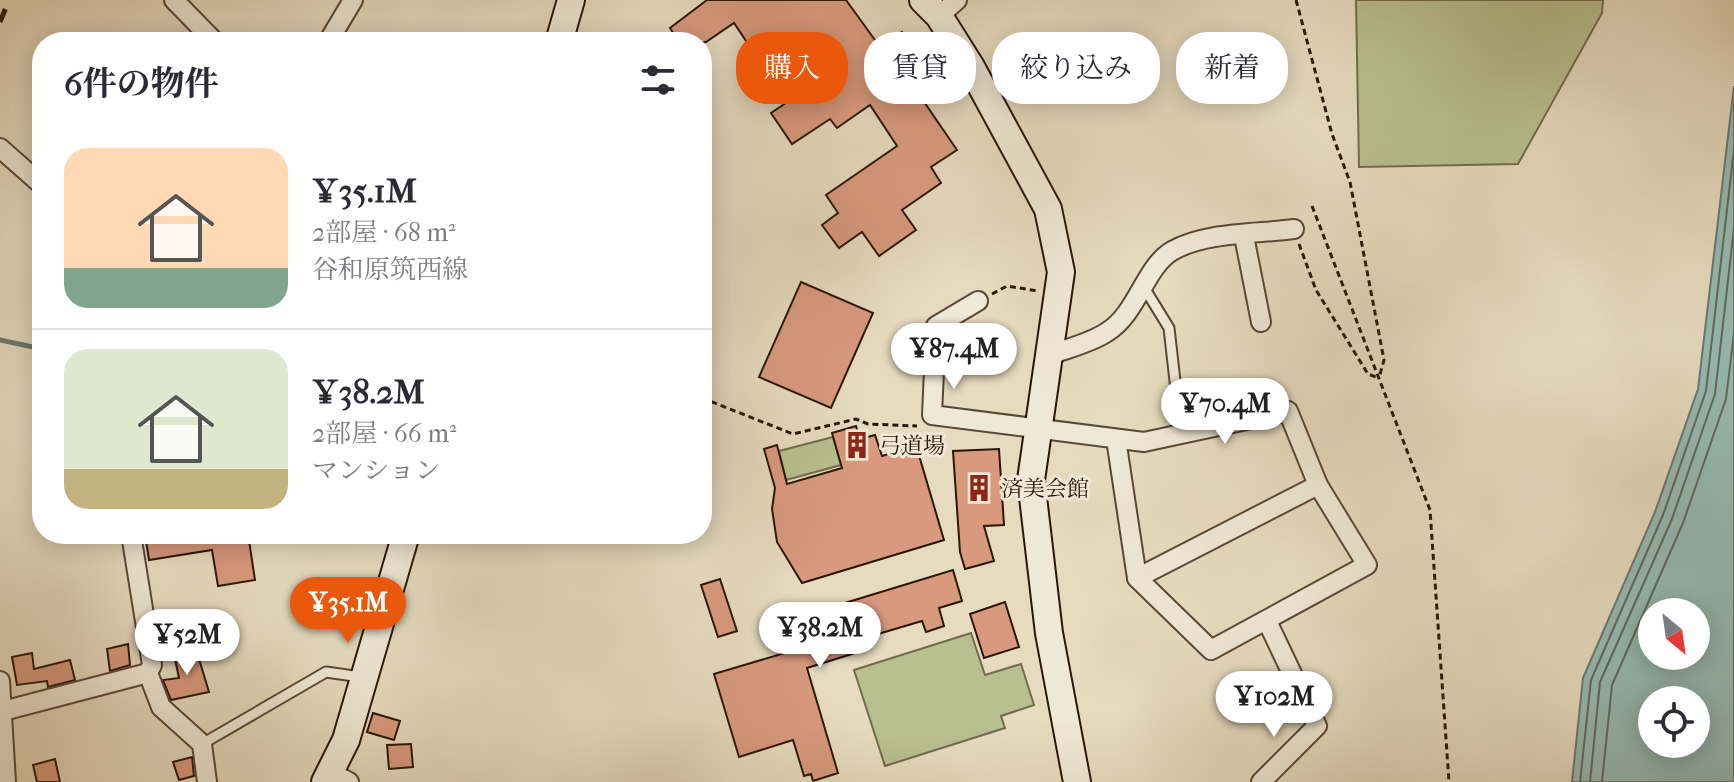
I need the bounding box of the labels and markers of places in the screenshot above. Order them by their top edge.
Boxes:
pin: ¥87.4M [889,323,1019,391]
pin: ¥70.4M [1160,378,1290,446]
building icon: 弓道場 [842,430,872,460]
place label: 弓道場 [879,433,945,459]
building icon: 済美会館 [964,473,994,503]
place label: 済美会館 [1001,476,1089,502]
pin: ¥35.1M [283,577,413,645]
pin: ¥38.2M [755,602,885,670]
pin: ¥52M [140,609,234,677]
pin: ¥102M [1218,671,1330,739]

